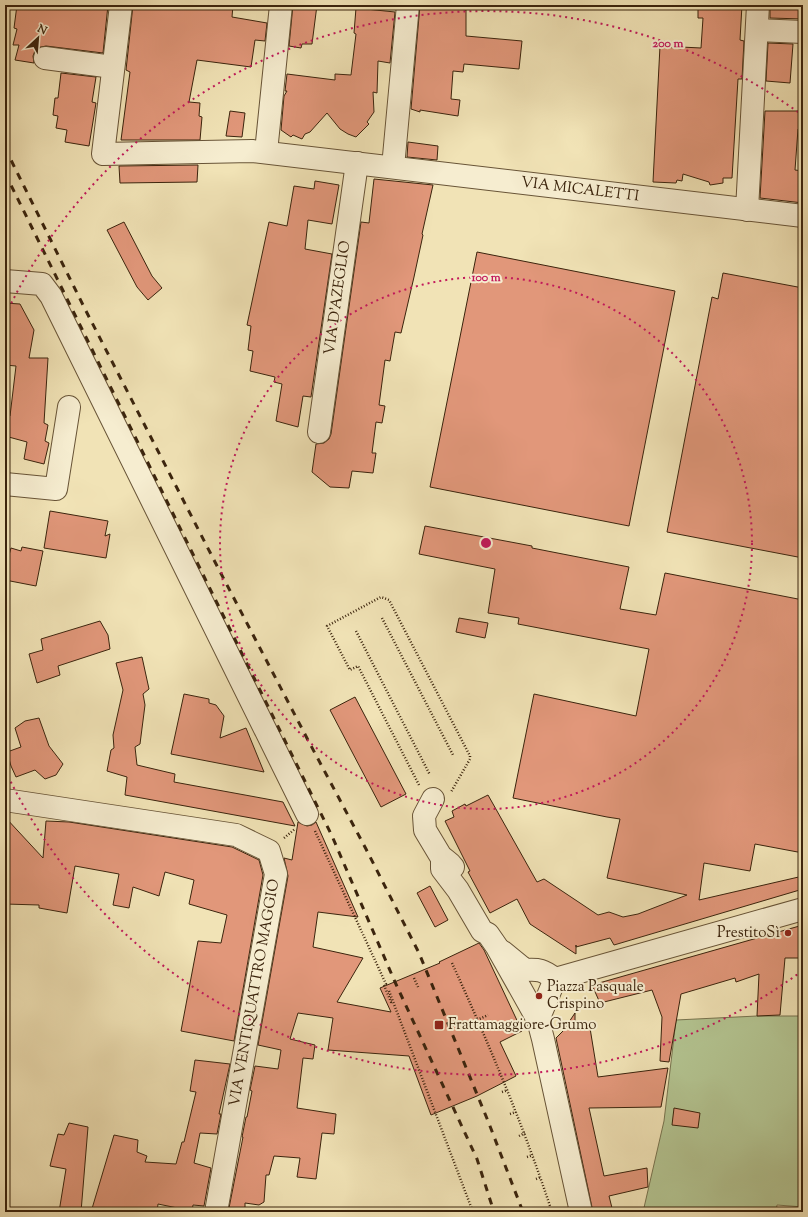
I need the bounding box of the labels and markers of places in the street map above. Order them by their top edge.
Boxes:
centre of rings [479,536,493,550]
place label: PrestitoSì [717,923,780,944]
marker: PrestitoSì [783,928,793,938]
place label: Piazza Pasquale Crispino [547,977,644,1015]
marker: Piazza Pasquale Crispino [534,991,544,1001]
place label: Frattamaggiore-Grumo [448,1015,596,1036]
marker: Frattamaggiore-Grumo [433,1019,445,1031]

